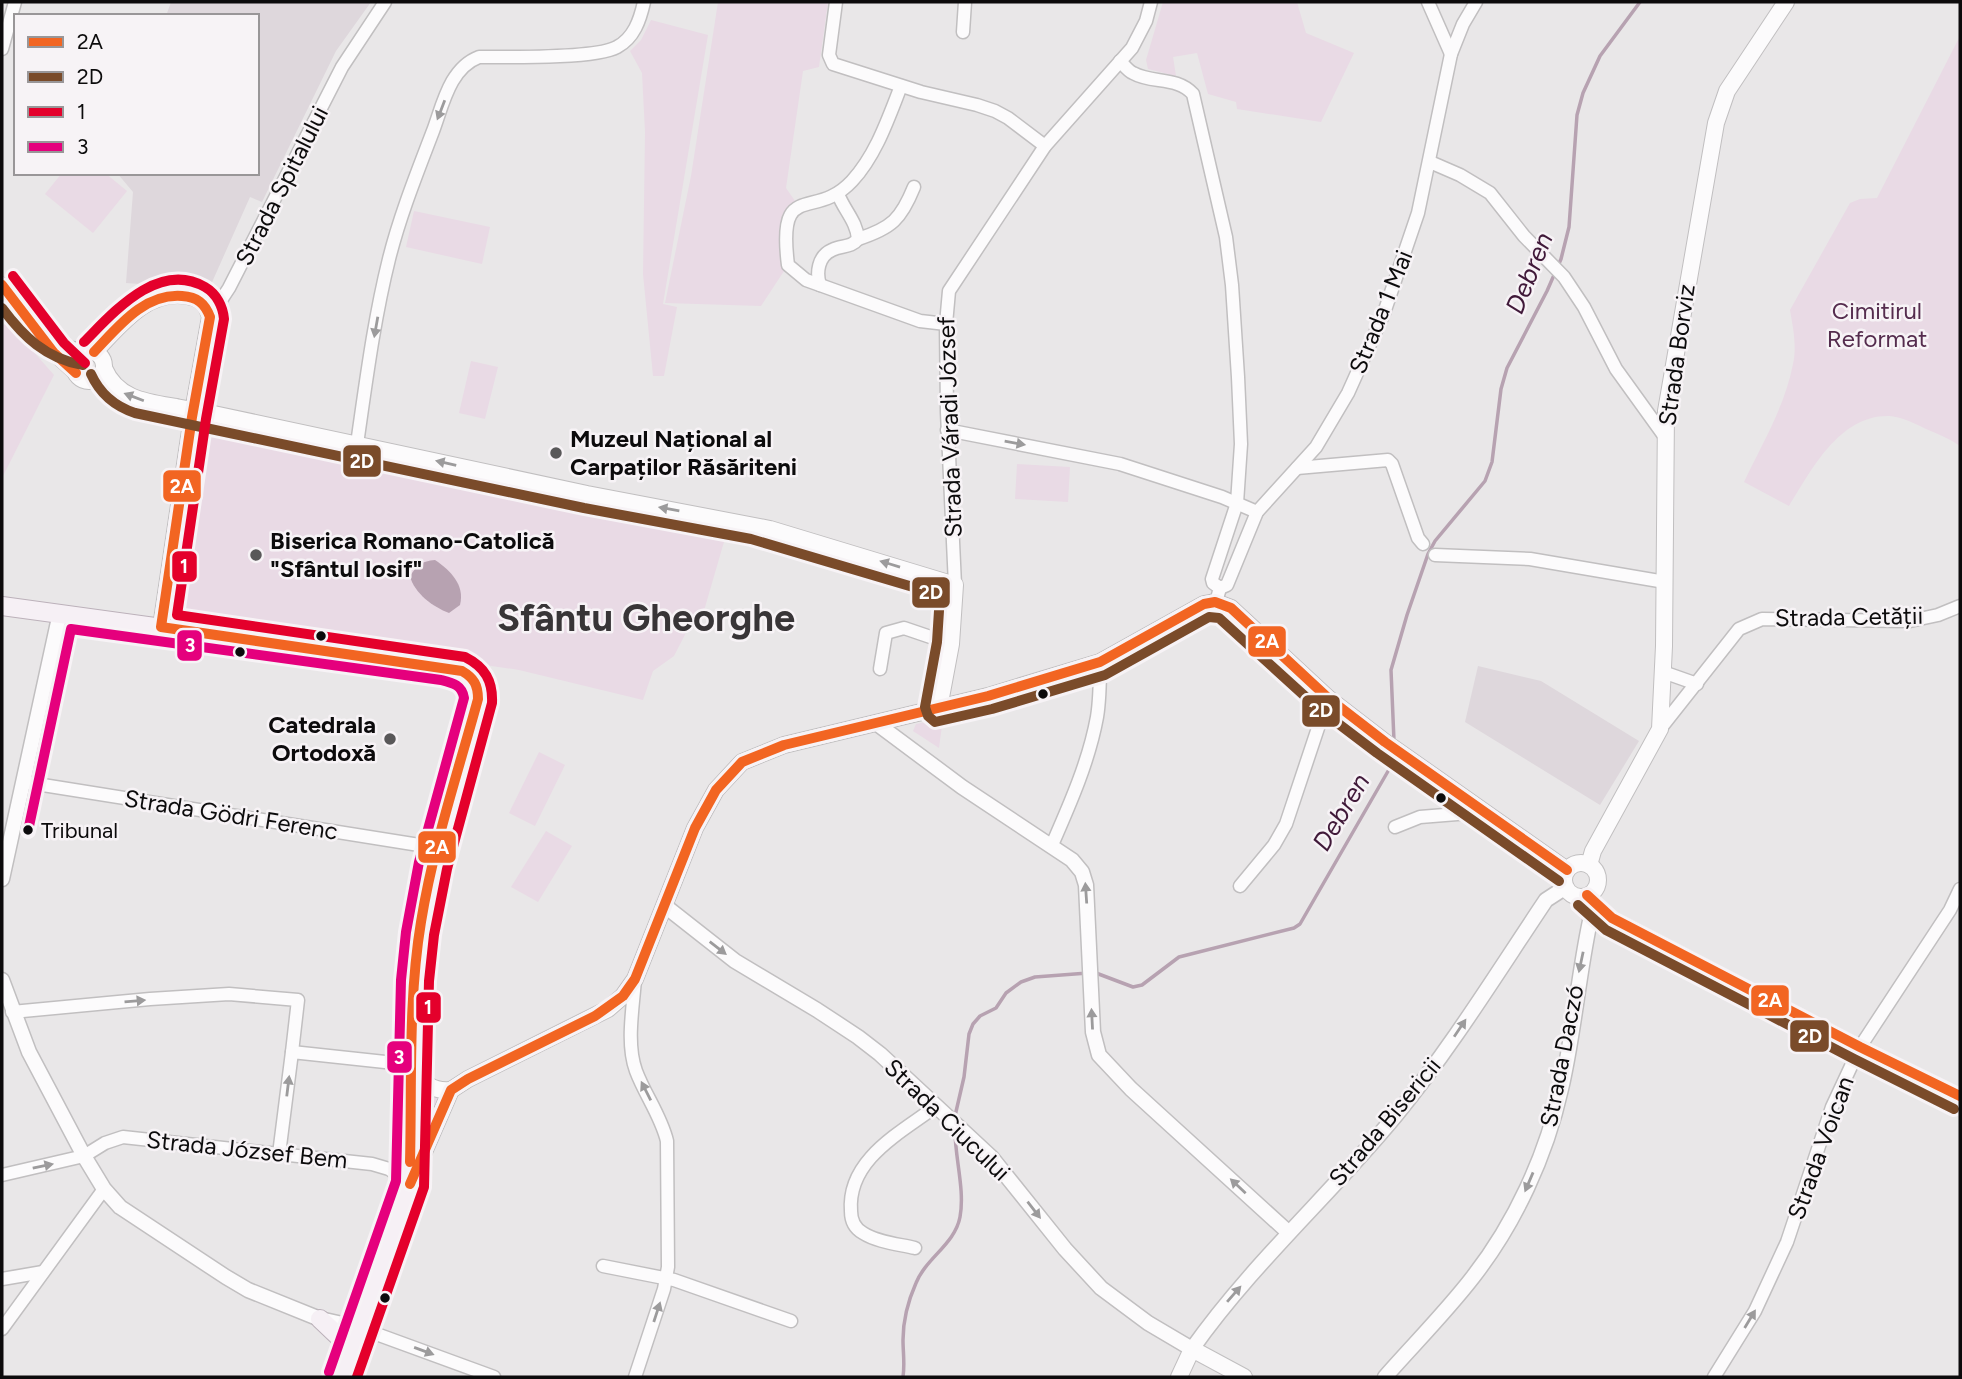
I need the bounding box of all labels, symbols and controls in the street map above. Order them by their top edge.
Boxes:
legend [14,14,259,175]
text: 2A [77,29,103,54]
text: 2D [77,64,103,89]
text: 1 [77,99,86,124]
one-way arrow [436,99,447,120]
street label: Strada Spitalului [229,101,334,270]
text: 3 [77,134,88,159]
water label: Debren [1498,228,1560,318]
street label: Strada 1 Mai [1343,246,1418,378]
street label: Strada Borviz [1652,282,1701,428]
park label: Cimitirul Reformat [1827,296,1927,353]
one-way arrow [370,316,381,338]
street label: Strada Váradi József [931,316,968,538]
one-way arrow [123,391,144,402]
place label: Muzeul Național al Carpaților Răsăriteni [570,424,797,481]
one-way arrow [1004,437,1026,448]
line badge: 2D [342,444,382,478]
marker: Muzeul Național al Carpaților Răsăriteni [548,445,564,461]
text: 2D [350,450,374,473]
one-way arrow [435,457,457,468]
line badge: 2A [162,469,202,503]
text: 2A [170,475,195,498]
one-way arrow [658,503,680,514]
place label: Biserica Romano-Catolică "Sfântul Iosif" [270,526,555,583]
marker: Biserica Romano-Catolică "Sfântul Iosif" [248,547,264,563]
line badge: 1 [171,550,198,583]
text: 1 [180,555,188,578]
one-way arrow [879,559,900,569]
line badge: 2D [911,576,951,609]
text: 2D [919,581,943,604]
district label: Sfântu Gheorghe [497,595,795,641]
street label: Strada Cetății [1775,601,1923,632]
line badge: 2A [1247,625,1287,658]
line badge: 3 [176,629,203,662]
unlabelled marker [314,629,328,643]
text: 2A [1255,630,1280,653]
text: 3 [185,634,195,657]
unlabelled marker [233,645,247,659]
unlabelled marker [1036,687,1050,701]
line badge: 2D [1301,694,1341,728]
text: 2D [1309,699,1333,722]
place label: Catedrala Ortodoxă [268,710,376,767]
marker: Catedrala Ortodoxă [382,731,398,747]
water label: Debren [1305,767,1377,857]
street label: Strada Gödri Ferenc [122,783,340,846]
unlabelled marker [1434,791,1448,805]
place label: Tribunal [41,817,118,844]
marker: Tribunal [21,823,35,837]
line badge: 2A [417,830,457,864]
text: 2A [425,836,450,859]
one-way arrow [1080,882,1091,904]
one-way arrow [709,940,727,955]
one-way arrow [1576,951,1587,973]
street label: Strada Daczó [1534,983,1589,1129]
line badge: 2A [1750,984,1790,1017]
text: 2A [1758,989,1783,1012]
line badge: 1 [415,991,442,1024]
one-way arrow [124,995,146,1006]
text: 1 [424,996,432,1019]
one-way arrow [1087,1008,1098,1030]
one-way arrow [1453,1019,1467,1037]
line badge: 2D [1789,1019,1830,1053]
text: 2D [1798,1025,1822,1048]
line badge: 3 [386,1040,413,1074]
text: 3 [394,1046,404,1069]
street label: Strada Ciucului [879,1052,1016,1187]
street label: Strada Bisericii [1322,1052,1447,1192]
street label: Strada Voican [1781,1072,1860,1223]
one-way arrow [282,1075,293,1097]
one-way arrow [641,1081,652,1101]
street label: Strada József Bem [145,1125,349,1174]
one-way arrow [32,1160,54,1171]
one-way arrow [1523,1172,1534,1193]
one-way arrow [1230,1179,1247,1195]
one-way arrow [1027,1201,1041,1219]
one-way arrow [1226,1286,1241,1303]
unlabelled marker [378,1291,392,1305]
one-way arrow [652,1302,662,1323]
one-way arrow [1744,1309,1756,1329]
one-way arrow [414,1346,435,1357]

